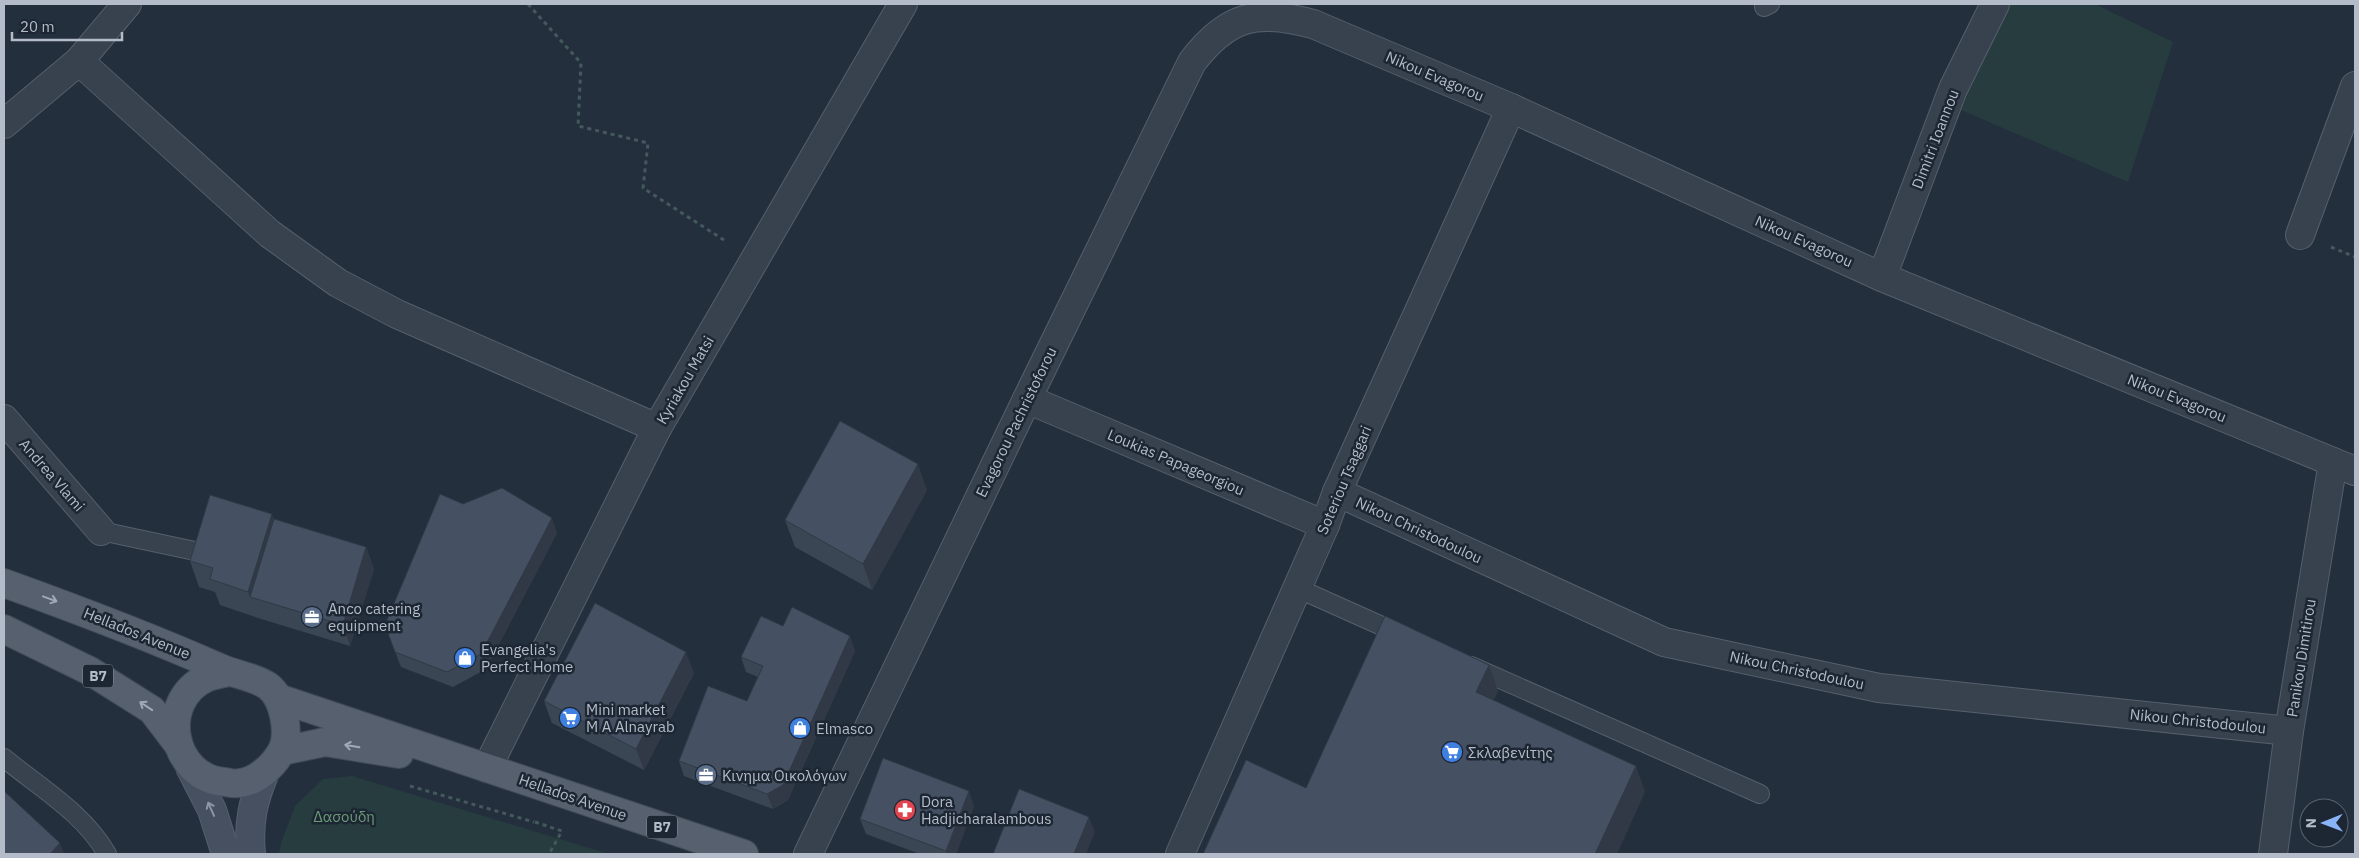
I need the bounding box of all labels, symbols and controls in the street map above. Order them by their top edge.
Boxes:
scale bar [12,10,122,42]
text: 20 m [20,17,55,36]
street label: Nikou Evagorou [1383,47,1487,105]
street label: Dimitri Ioannou [1907,87,1963,191]
street label: Nikou Evagorou [1752,211,1856,271]
street label: Kyriakou Matsi [652,332,718,428]
street label: Evagorou Pachristoforou [971,344,1061,500]
street label: Nikou Evagorou [2125,370,2229,426]
street label: Soteriou Tsaggari [1313,423,1375,537]
street label: Loukias Papageorgiou [1105,425,1247,499]
street label: Andrea Vlami [15,435,89,515]
street label: Nikou Christodoulou [1353,492,1485,568]
one-way arrow [41,595,57,604]
street label: Panikou Dimitirou [2282,598,2320,718]
place label: Anco catering equipment [328,599,420,635]
street label: Hellados Avenue [81,603,193,663]
office icon: Anco catering equipment [300,605,324,629]
place label: Evangelia's Perfect Home [481,640,573,676]
shop icon: Evangelia's Perfect Home [453,646,477,670]
street label: Nikou Christodoulou [1728,646,1866,694]
road number: B7 [83,664,113,688]
place label: Mini market M A Alnayrab [586,700,675,736]
one-way arrow [139,701,153,711]
street label: Nikou Christodoulou [2129,704,2267,738]
supermarket icon: Mini market M A Alnayrab [558,706,582,730]
shop icon: Elmasco [788,716,812,740]
place label: Elmasco [816,719,873,738]
supermarket icon: Σκλαβενίτης [1440,740,1464,764]
one-way arrow [345,741,361,751]
place label: Σκλαβενίτης [1468,743,1553,762]
office icon: Κινημα Οικολόγων [694,763,718,787]
place label: Κινημα Οικολόγων [722,766,847,785]
street label: Hellados Avenue [517,770,629,824]
place label: Dora Hadjicharalambous [921,792,1051,828]
pharmacy icon: Dora Hadjicharalambous [893,798,917,822]
north arrow [2299,798,2349,848]
one-way arrow [206,802,216,817]
park label: Δασούδη [313,807,375,826]
road number: B7 [647,816,677,839]
text: N [2302,818,2320,828]

